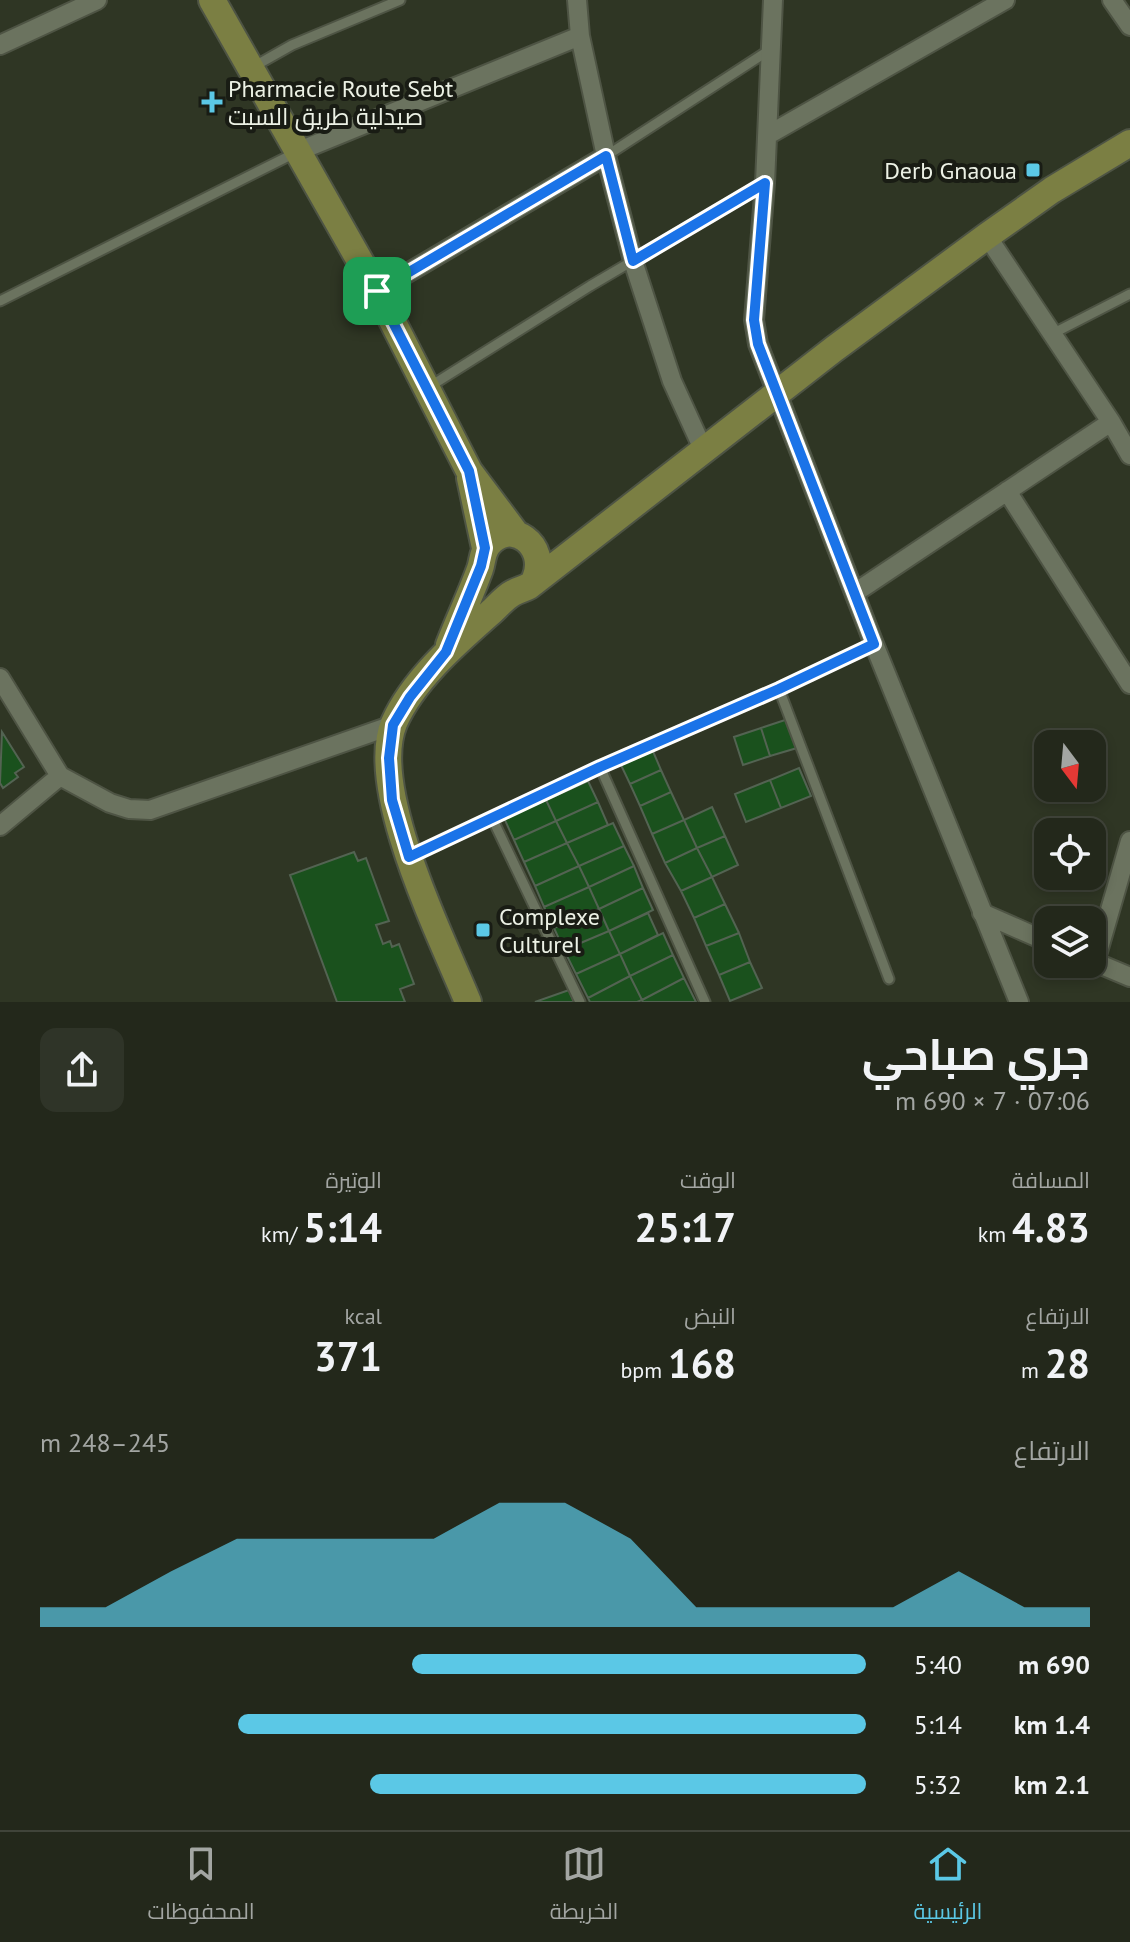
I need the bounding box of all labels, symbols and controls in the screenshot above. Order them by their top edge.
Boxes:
place label: Pharmacie Route Sebt صيدلية طريق السبت [228,73,453,132]
marker: Pharmacie Route Sebt صيدلية طريق السبت [203,93,221,111]
place label: Derb Gnaoua [884,155,1017,186]
marker: Derb Gnaoua [1024,161,1042,179]
pin [343,257,411,325]
icon: arrive [355,269,399,313]
north arrow [1034,730,1106,802]
map controls [1034,730,1106,978]
button: locate [1034,818,1106,890]
place label: Complexe Culturel [499,901,600,960]
button: layers [1034,906,1106,978]
marker: Complexe Culturel [474,921,492,939]
text: جري صباحي [862,1025,1090,1082]
button: share [40,1028,124,1112]
text: 07:06 · 7 × 690 m [895,1084,1090,1117]
text: الوتيرة [326,1166,382,1194]
text: الوقت [680,1166,736,1194]
text: المسافة [1012,1166,1090,1194]
text: 5:14 [303,1201,382,1253]
text: 25:17 [635,1201,736,1253]
text: 4.83 [1012,1201,1090,1253]
text: /km [261,1220,303,1248]
text: km [978,1220,1012,1248]
text: kcal [344,1302,382,1330]
text: النبض [684,1302,736,1330]
text: الارتفاع [1026,1302,1090,1330]
text: 371 [314,1330,382,1382]
text: 168 [668,1337,736,1389]
text: 28 [1045,1337,1090,1389]
text: bpm [620,1356,668,1384]
text: m [1021,1356,1045,1384]
text: 245–248 m [40,1426,170,1459]
text: الارتفاع [1014,1434,1090,1467]
text: 5:40 [914,1648,962,1681]
text: 690 m [1018,1648,1090,1681]
text: 5:14 [914,1708,962,1741]
text: 1.4 km [1014,1708,1090,1741]
text: 5:32 [914,1768,962,1801]
text: 2.1 km [1014,1768,1090,1801]
tab: المحفوظات [148,1842,255,1932]
tab: الخريطة [550,1842,618,1932]
tab: الرئيسية [913,1842,982,1932]

